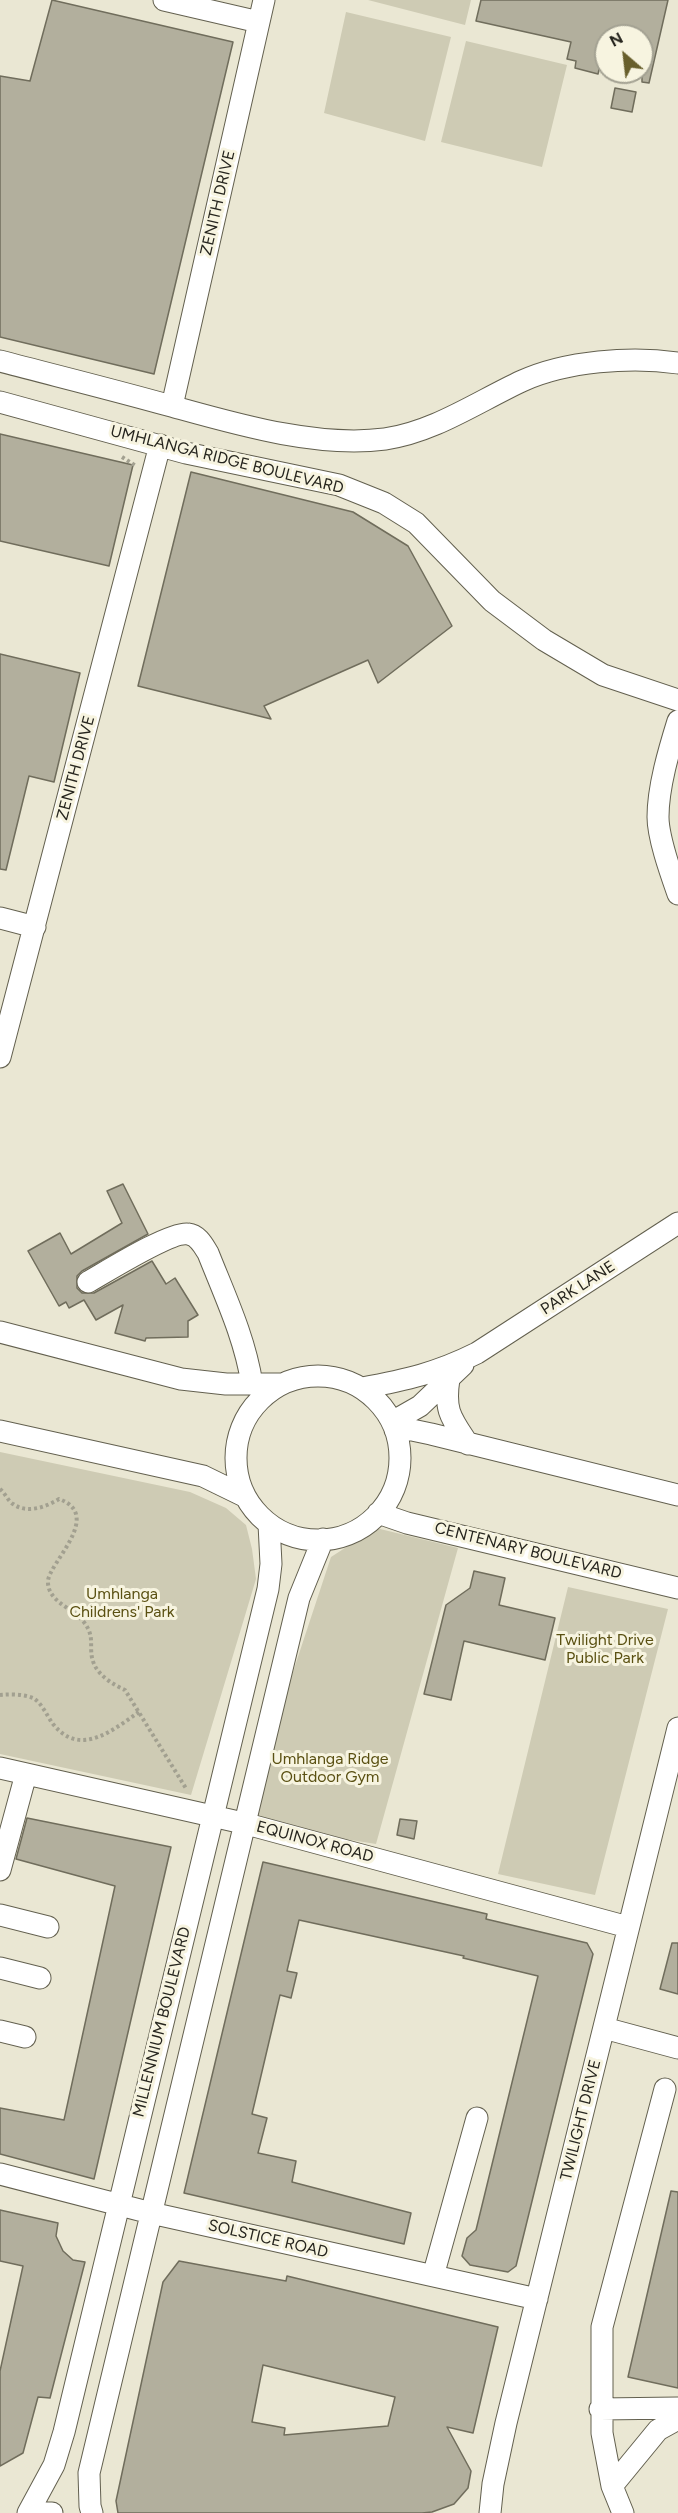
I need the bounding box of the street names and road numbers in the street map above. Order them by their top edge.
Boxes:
street label: ZENITH DRIVE [197,149,239,257]
street label: UMHLANGA RIDGE BOULEVARD [108,422,346,498]
street label: ZENITH DRIVE [53,714,99,822]
street label: PARK LANE [537,1257,619,1319]
street label: CENTENARY BOULEVARD [432,1518,624,1584]
street label: EQUINOX ROAD [254,1817,376,1867]
street label: MILLENNIUM BOULEVARD [129,1925,195,2119]
street label: TWILIGHT DRIVE [557,2057,605,2183]
street label: SOLSTICE ROAD [206,2216,330,2262]

